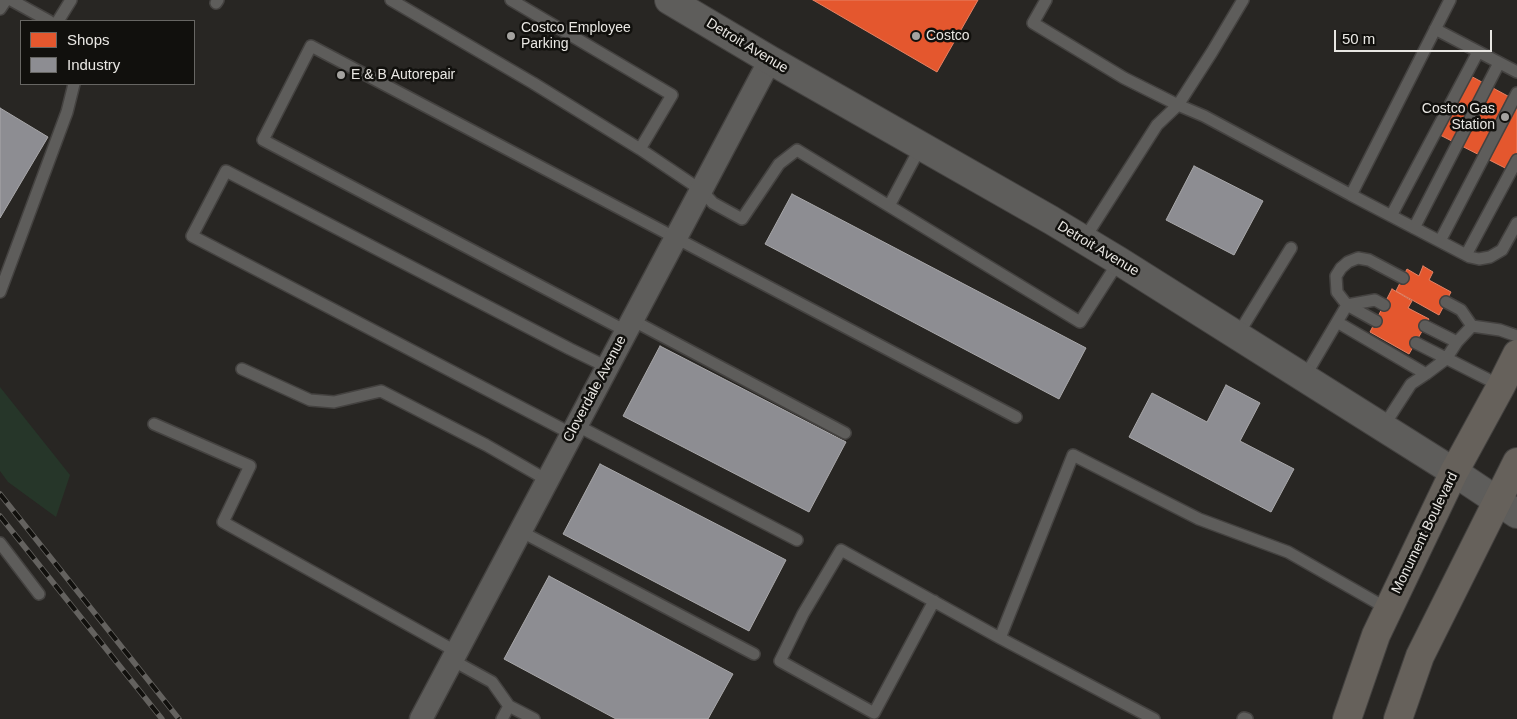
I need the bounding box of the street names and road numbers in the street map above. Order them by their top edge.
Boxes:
street label: Detroit Avenue [703,15,791,77]
street label: Detroit Avenue [1054,218,1142,280]
street label: Cloverdale Avenue [560,333,630,445]
street label: Monument Boulevard [1388,470,1462,596]

